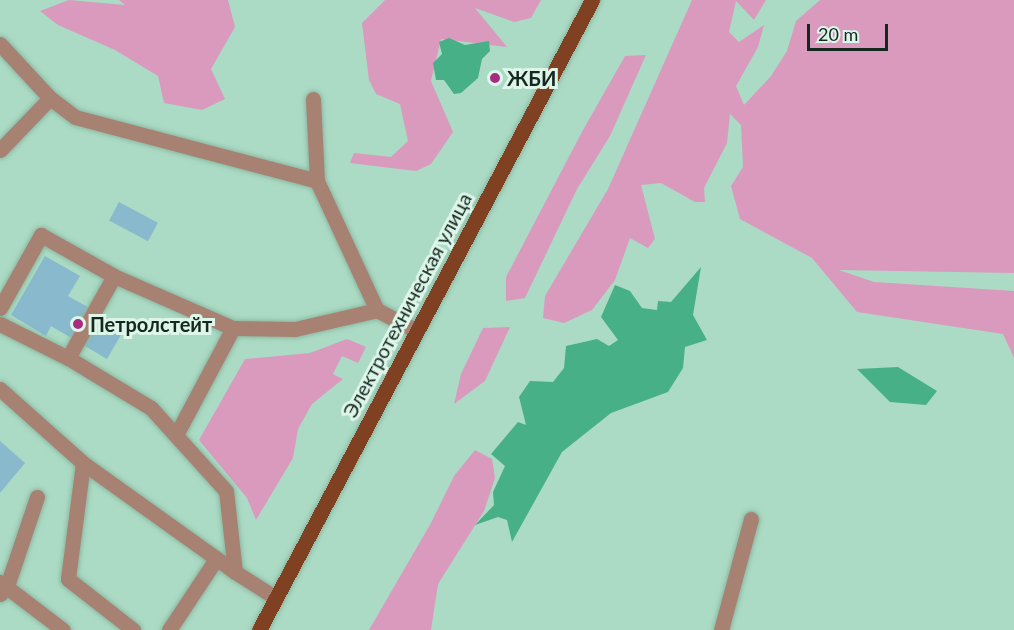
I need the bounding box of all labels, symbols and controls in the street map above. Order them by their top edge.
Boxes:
scale bar [810,12,891,50]
text: 20 m [818,23,858,45]
place label: ЖБИ [507,66,556,90]
marker: ЖБИ [488,71,502,85]
street label: Электротехническая улица [338,189,476,421]
place label: Петролстейт [90,312,212,336]
marker: Петролстейт [71,317,85,331]

